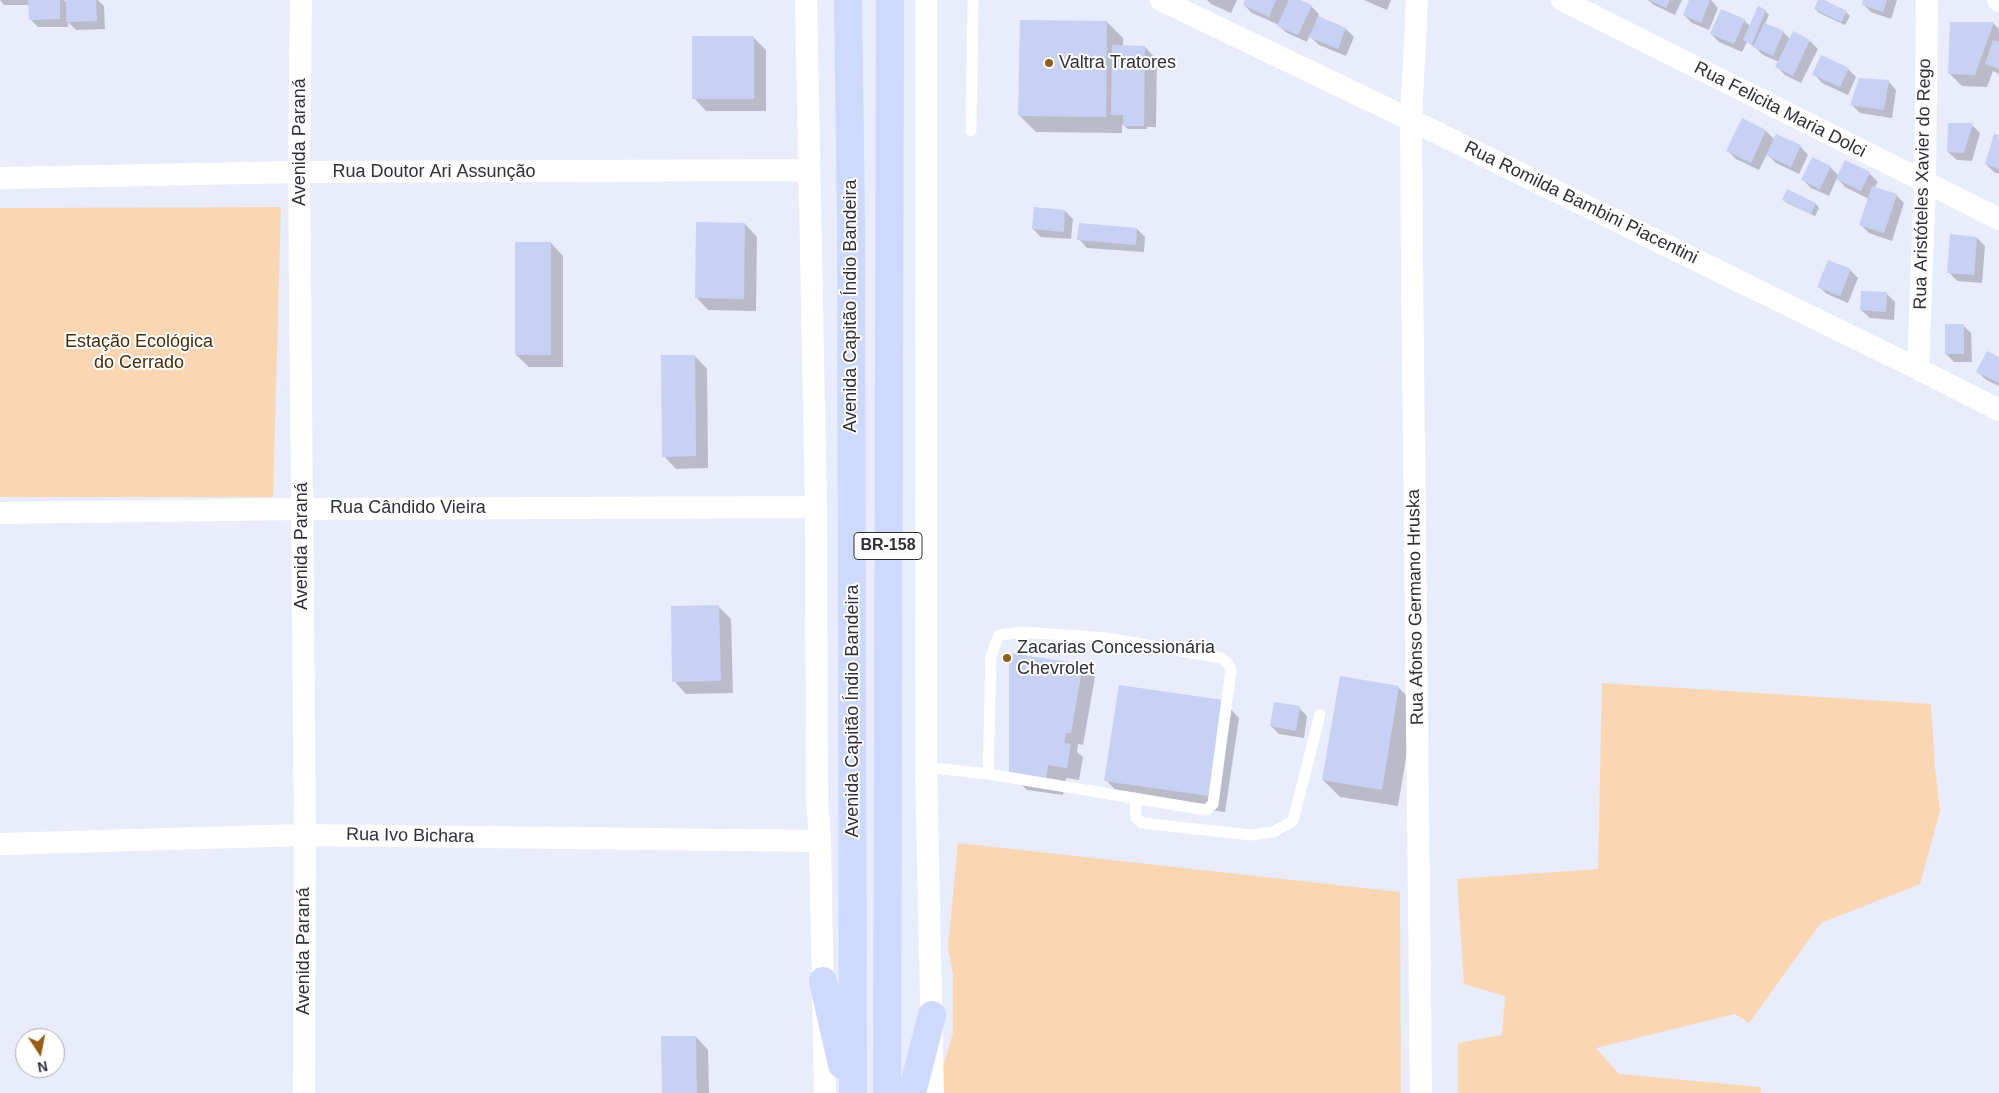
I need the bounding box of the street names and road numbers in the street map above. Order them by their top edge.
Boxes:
street label: Rua Felicita Maria Dolci [1690,57,1870,163]
street label: Rua Aristóteles Xavier do Rego [1910,58,1936,310]
street label: Avenida Paraná [289,78,311,206]
street label: Rua Romilda Bambini Piacentini [1461,137,1701,269]
street label: Rua Doutor Ari Assunção [332,161,536,183]
street label: Avenida Capitão Índio Bandeira [840,180,862,432]
street label: Avenida Paraná [291,482,313,610]
street label: Rua Afonso Germano Hruska [1403,489,1429,725]
street label: Rua Cândido Vieira [330,497,486,519]
road number: BR-158 [854,532,922,560]
street label: Avenida Capitão Índio Bandeira [842,585,864,837]
street label: Rua Ivo Bichara [346,824,474,848]
street label: Avenida Paraná [293,887,315,1015]

